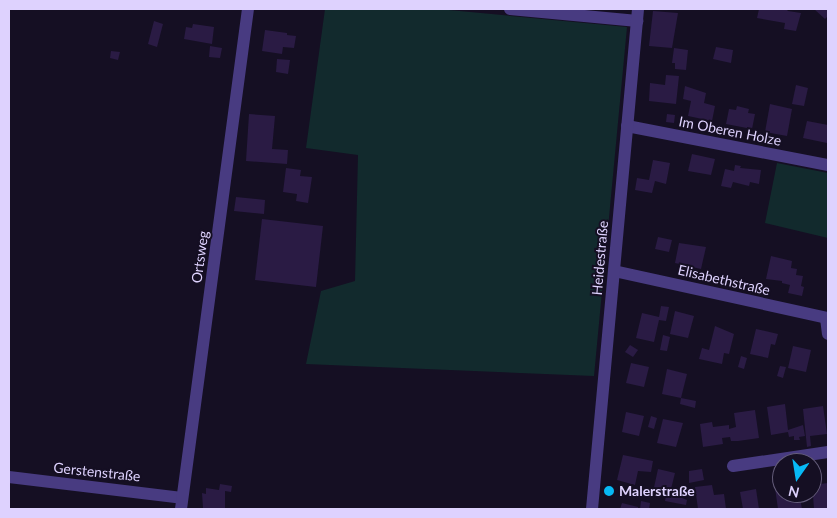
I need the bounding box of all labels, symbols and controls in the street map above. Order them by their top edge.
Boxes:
street label: Im Oberen Holze [677,113,783,149]
street label: Heidestraße [588,220,612,296]
street label: Ortsweg [188,230,212,284]
street label: Elisabethstraße [676,261,772,299]
north arrow [772,453,822,503]
street label: Gerstenstraße [53,459,141,485]
place label: Malerstraße [619,483,695,499]
text: N [787,483,801,502]
marker: Malerstraße [603,485,615,497]

